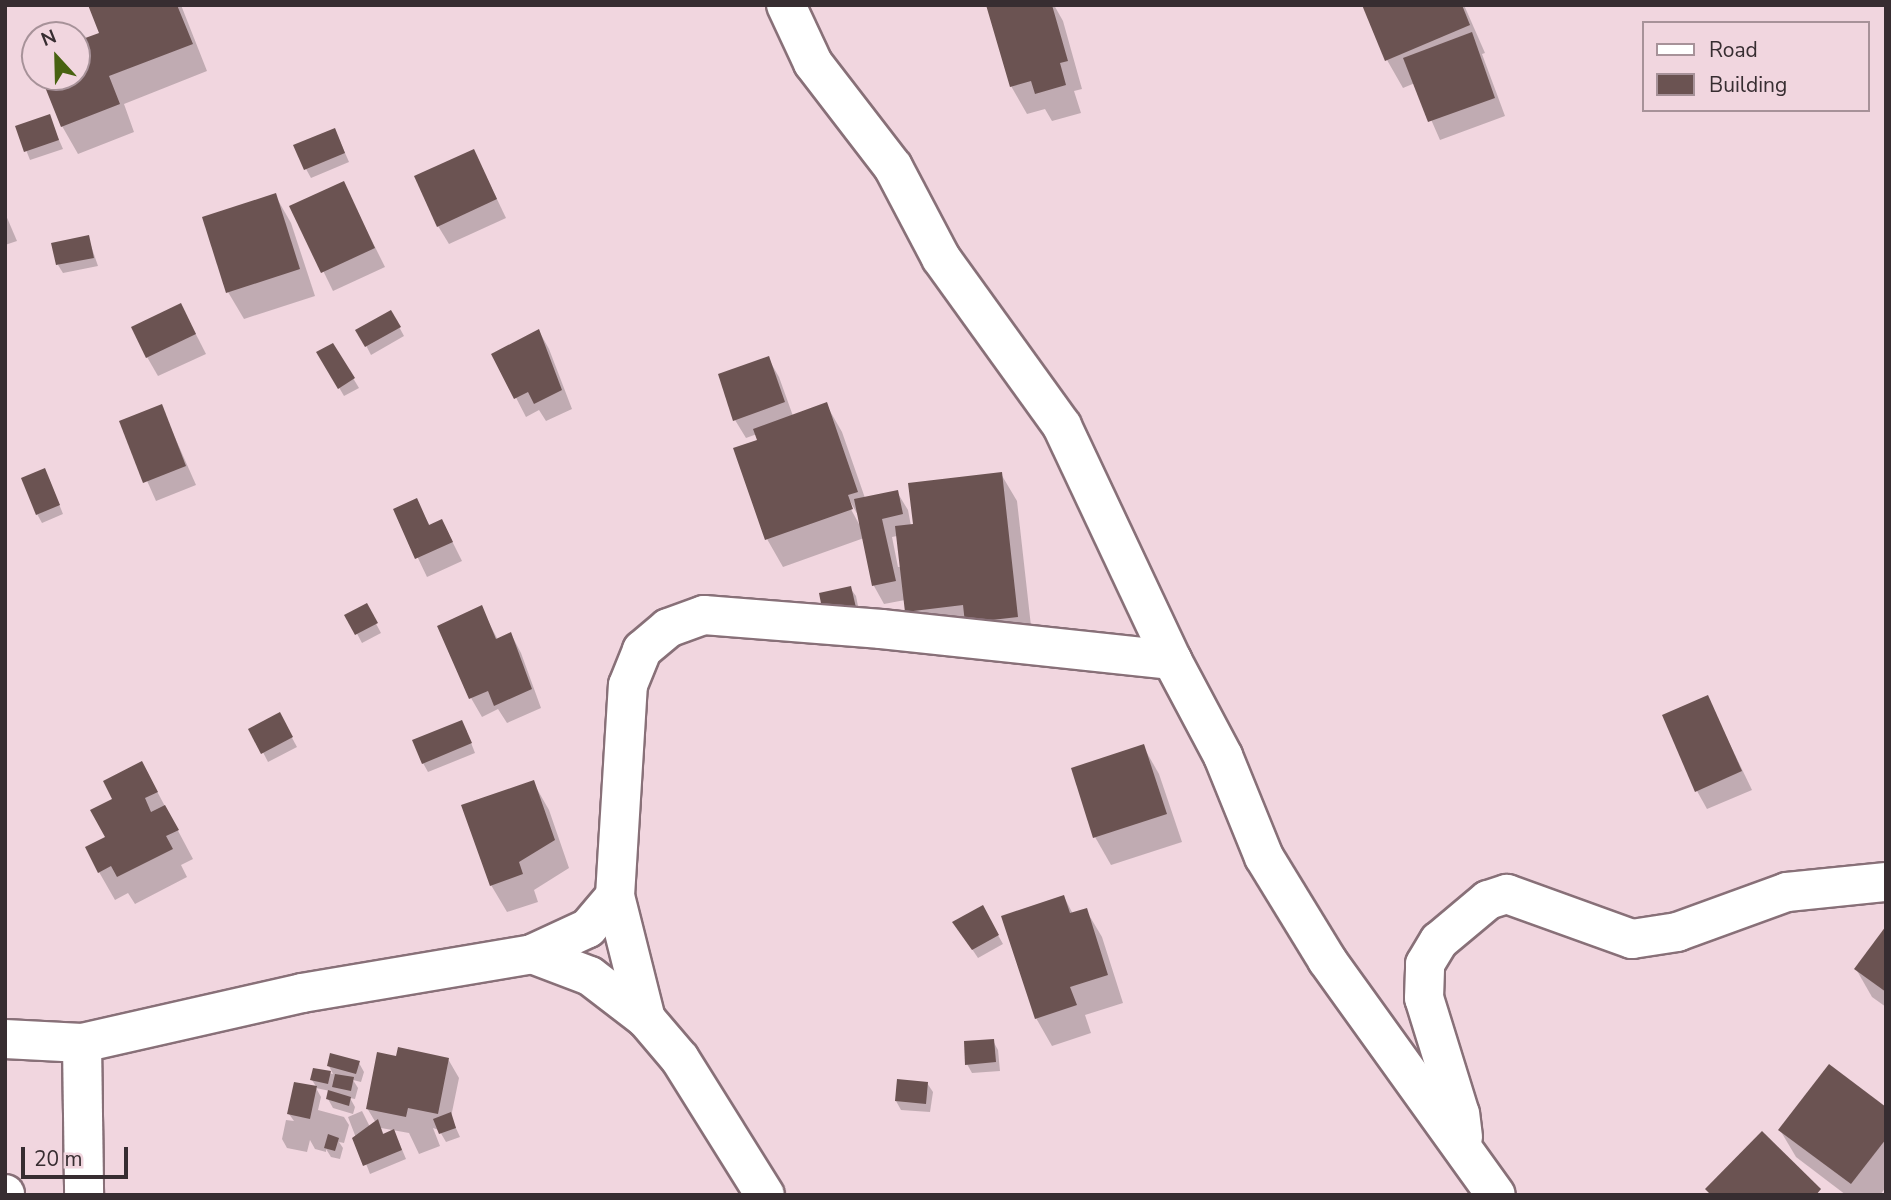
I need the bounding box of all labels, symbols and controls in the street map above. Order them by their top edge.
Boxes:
north arrow [21,21,91,91]
legend [1643,21,1870,112]
text: N [37,24,60,53]
text: Road [1709,36,1758,64]
text: Building [1709,71,1787,99]
scale bar [24,1134,131,1178]
text: 20 m [34,1145,83,1173]

